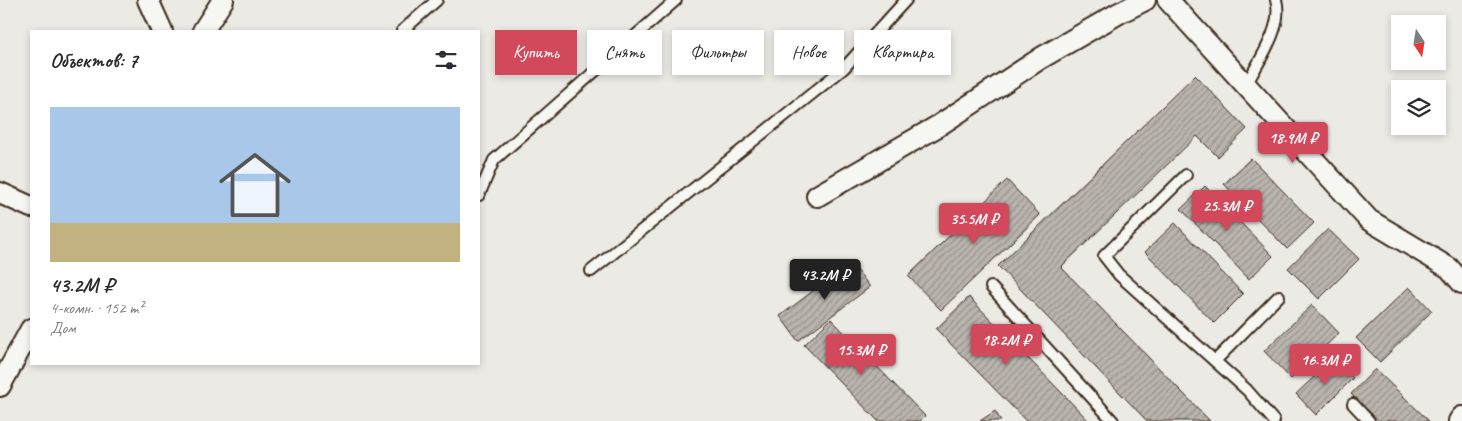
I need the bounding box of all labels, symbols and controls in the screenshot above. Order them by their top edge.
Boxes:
north arrow [1391,15,1446,70]
map controls [1391,15,1446,135]
chip: Купить [495,30,577,75]
chip: Снять [587,30,662,75]
chip: Фильтры [672,30,764,75]
chip: Новое [774,30,844,75]
chip: Квартира [854,30,951,75]
icon: filters [432,46,460,74]
text: Объектов: 7 [50,47,138,73]
button: layers [1391,80,1446,135]
pin: 18.9M ₽ [1247,121,1339,164]
text: 18.9M ₽ [1269,128,1317,148]
icon: home [210,140,300,230]
pin: 25.3M ₽ [1181,190,1273,232]
text: 25.3M ₽ [1203,196,1251,216]
pin: 35.5M ₽ [928,202,1020,245]
text: 35.5M ₽ [950,209,998,229]
pin: 43.2M ₽ [779,258,871,301]
text: 43.2M ₽ [801,265,849,285]
text: 43.2M ₽ [50,272,114,298]
text: 4-комн. · 152 m² [50,298,143,318]
text: Дом [50,318,76,338]
pin: 18.2M ₽ [960,324,1052,366]
text: 18.2M ₽ [982,330,1030,350]
pin: 15.3M ₽ [815,334,907,376]
text: 15.3M ₽ [837,340,885,360]
pin: 16.3M ₽ [1279,344,1371,386]
text: 16.3M ₽ [1301,350,1349,370]

